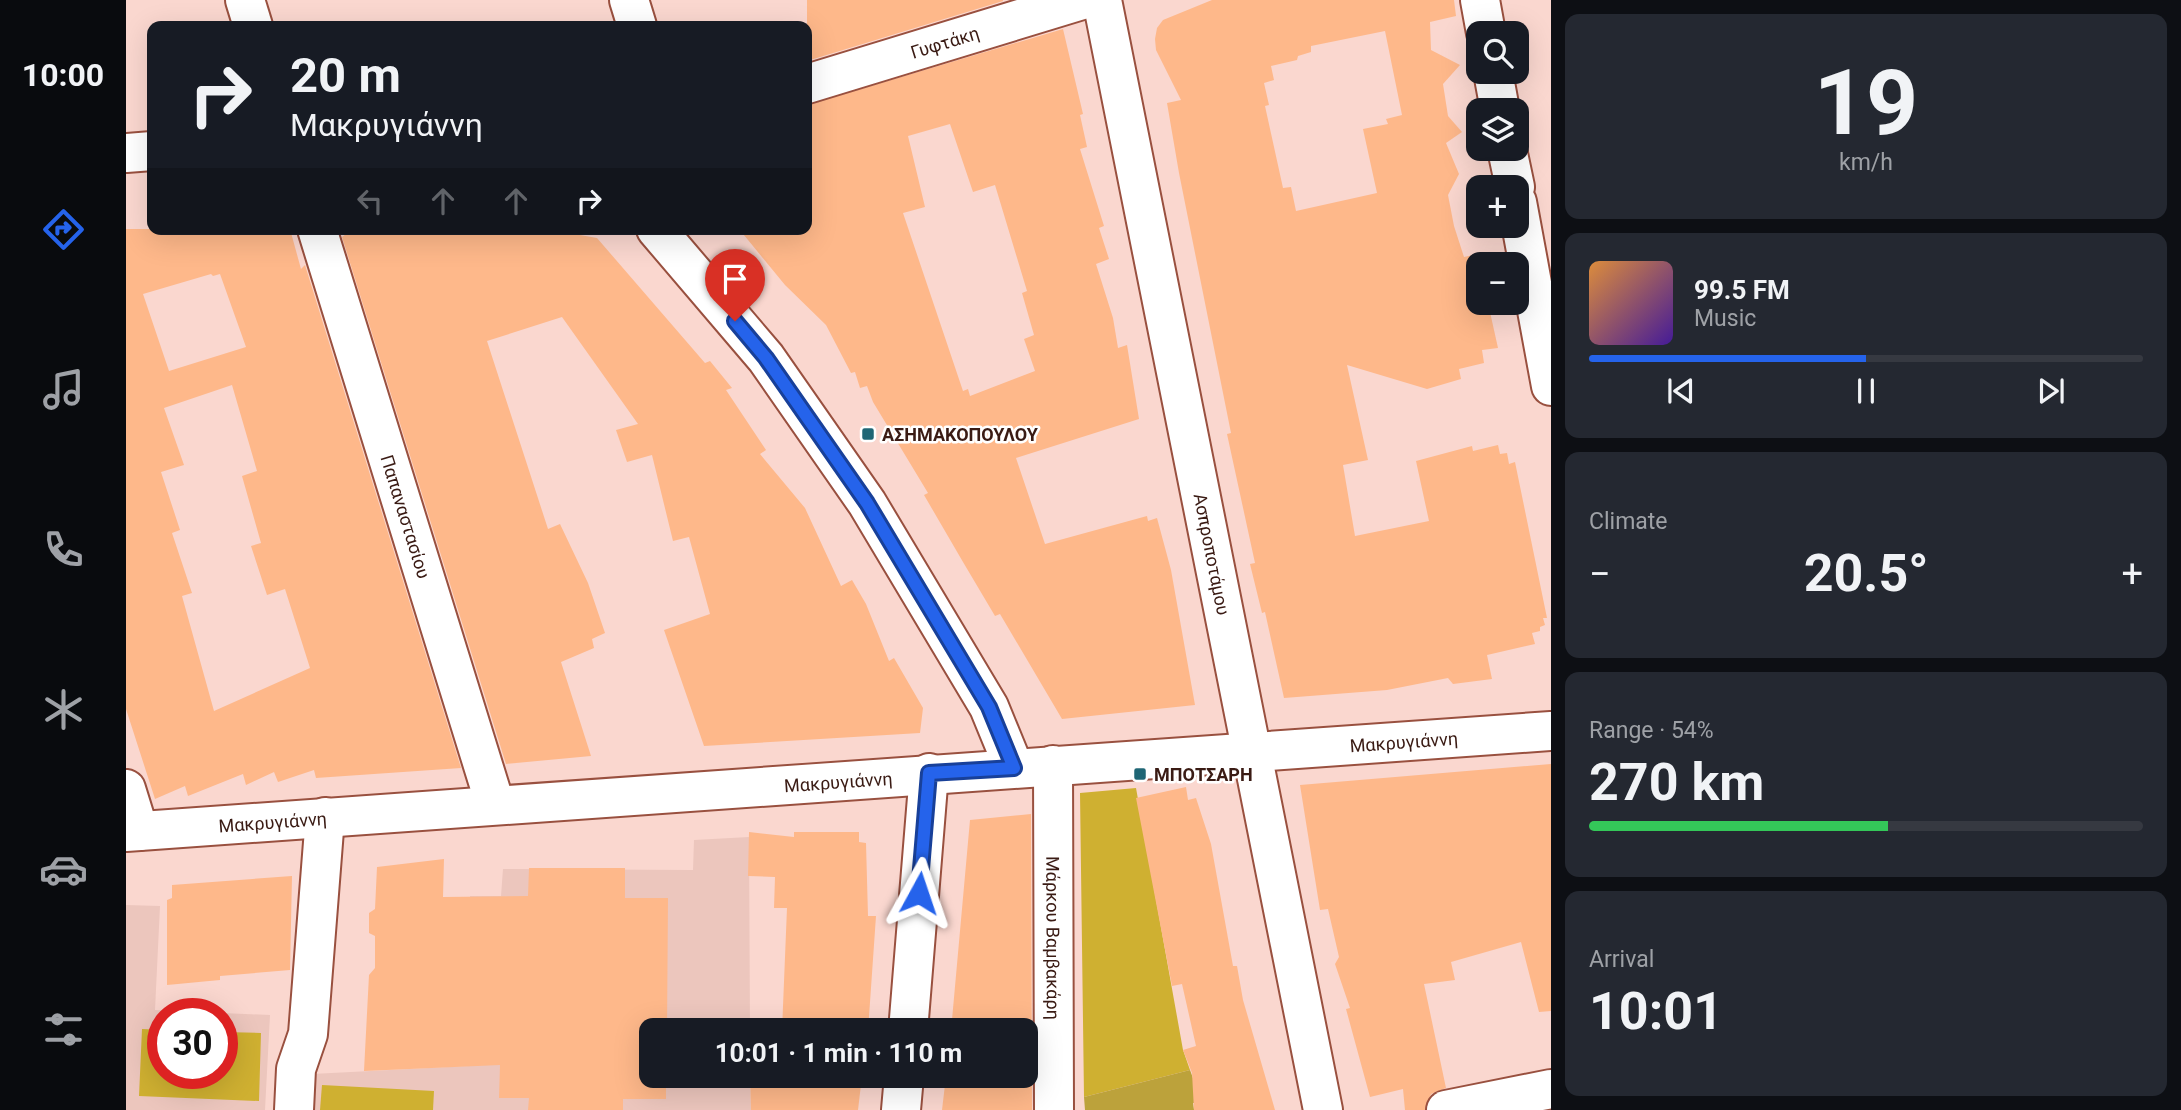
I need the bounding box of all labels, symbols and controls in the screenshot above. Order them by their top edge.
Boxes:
map controls [1466,21,1529,315]
button: search [1466,21,1529,84]
street label: Γυφτάκη [908,22,982,62]
text: 20 m [290,47,401,104]
icon: right [175,49,266,140]
text: 19 [1814,50,1918,156]
text: 10:00 [22,56,104,94]
button: layers [1466,98,1529,161]
text: Μακρυγιάννη [290,106,483,144]
text: km/h [1839,149,1893,176]
button: + [1466,175,1529,238]
icon: left [351,182,389,220]
icon: ahead [424,182,462,220]
icon: ahead [497,182,535,220]
icon: right [570,182,608,220]
icon: directions [39,205,88,254]
pin [705,249,765,321]
button: − [1466,252,1529,315]
icon: arrive [716,260,754,298]
text: 99.5 FM [1694,275,1790,305]
text: Music [1694,305,1756,332]
icon: music [39,365,88,414]
icon: previous [1662,372,1700,410]
icon: pause [1847,372,1885,410]
icon: next [2032,372,2070,410]
place label: ΑΣΗΜΑΚΟΠΟΥΛΟΥ [882,424,1039,445]
marker: ΑΣΗΜΑΚΟΠΟΥΛΟΥ [860,426,876,442]
street label: Παπαναστασίου [377,452,435,581]
street label: Ασπροποτάμου [1190,491,1235,617]
text: Climate [1589,508,1668,535]
icon: phone [39,525,88,574]
text: 20.5° [1804,543,1929,604]
text: − [1589,552,1611,596]
text: + [2121,552,2143,596]
icon: climate [39,685,88,734]
text: Range · 54% [1589,717,1714,744]
street label: Μακρυγιάννη [1349,727,1459,756]
text: 270 km [1589,752,1764,813]
place label: ΜΠΟΤΣΑΡΗ [1154,764,1253,785]
marker: ΜΠΟΤΣΑΡΗ [1132,766,1148,782]
street label: Μακρυγιάννη [783,767,893,796]
street label: Μακρυγιάννη [218,807,328,836]
icon: car [39,845,88,894]
position arrow [882,856,956,930]
street label: Μάρκου Βαμβακάρη [1043,856,1064,1020]
text: Arrival [1589,946,1654,973]
text: 10:01 [1589,981,1723,1042]
speed limit sign: 30 [147,998,238,1089]
icon: filters [39,1005,88,1054]
text: 10:01 · 1 min · 110 m [715,1038,962,1068]

